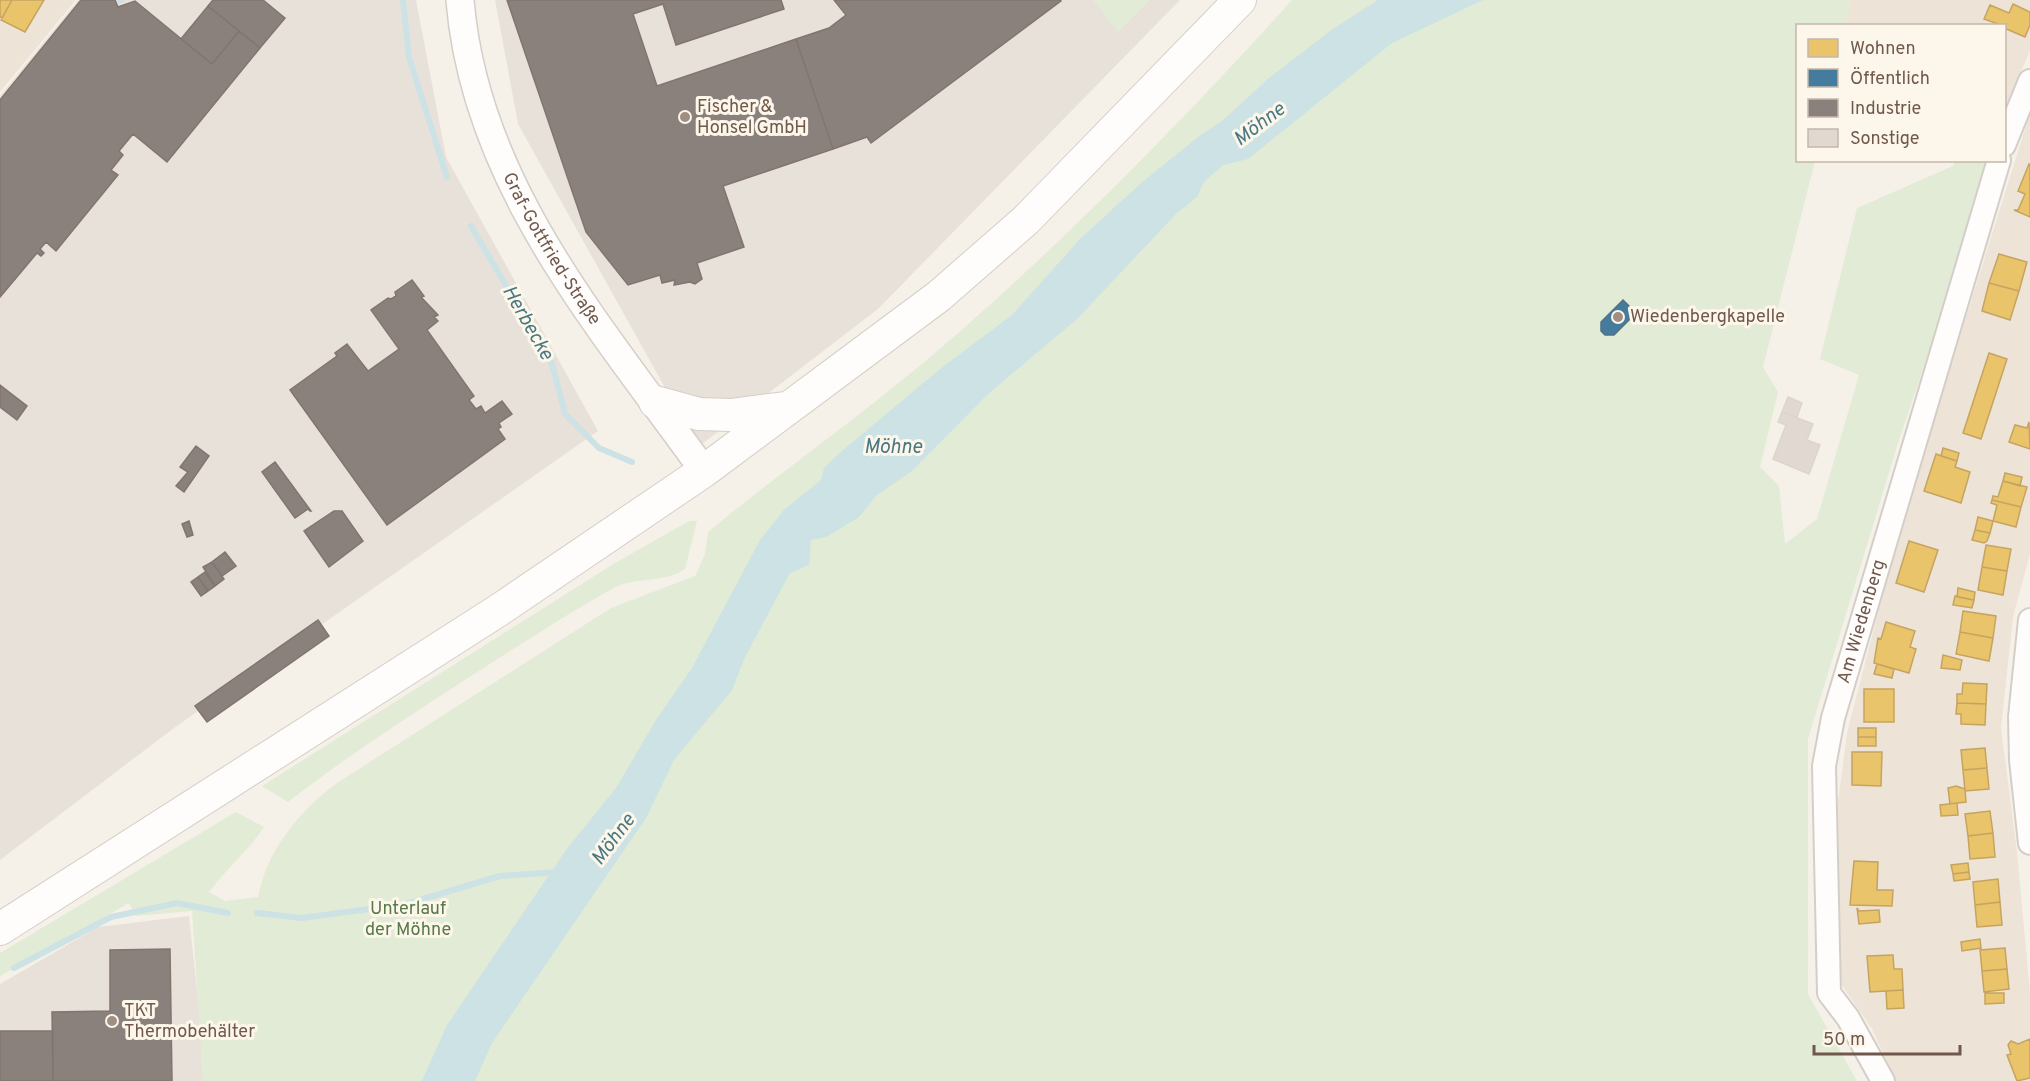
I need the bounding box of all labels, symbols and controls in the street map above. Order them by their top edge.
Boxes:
legend [1796,24,2006,162]
text: Wohnen [1850,38,1916,61]
text: Öffentlich [1850,66,1930,91]
place label: Fischer & Honsel GmbH [697,96,807,140]
water label: Möhne [1229,97,1292,153]
text: Industrie [1850,98,1921,121]
marker: Fischer & Honsel GmbH [678,110,692,124]
text: Sonstige [1850,128,1920,151]
street label: Graf-Gottfried-Straße [497,169,606,330]
water label: Herbecke [495,281,559,366]
place label: Wiedenbergkapelle [1630,306,1785,329]
marker: Wiedenbergkapelle [1611,310,1625,324]
water label: Möhne [864,435,923,461]
street label: Am Wiedenberg [1832,557,1891,686]
water label: Möhne [586,808,642,871]
park label: Unterlauf der Möhne [365,898,451,942]
place label: TKT Thermobehälter [124,1000,255,1044]
marker: TKT Thermobehälter [105,1014,119,1028]
scale bar [1814,1018,1960,1056]
text: 50 m [1823,1029,1865,1052]

